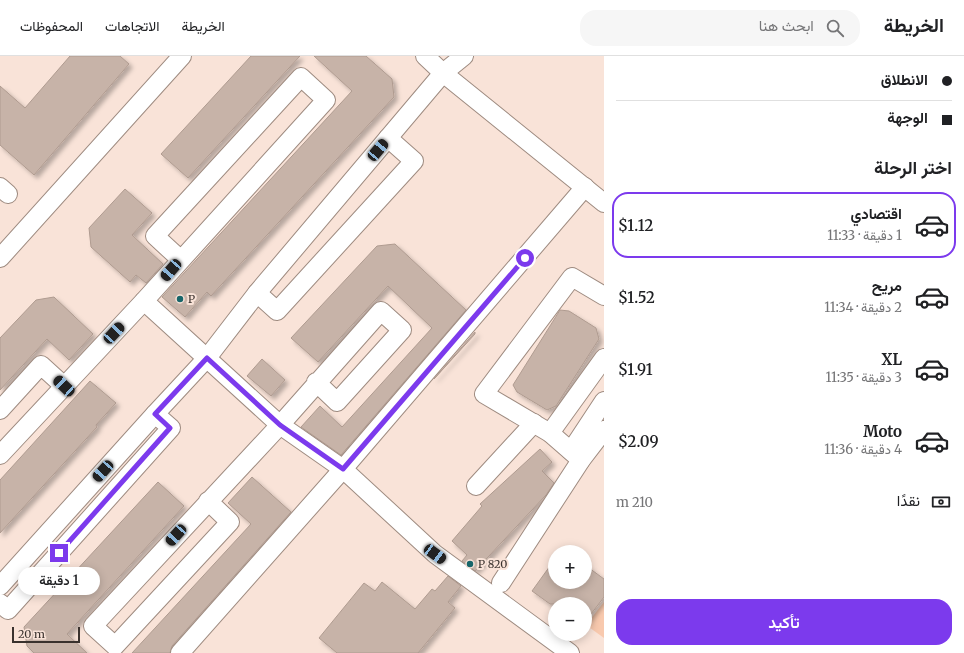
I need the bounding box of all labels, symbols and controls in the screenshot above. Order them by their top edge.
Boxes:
search box [580,10,860,46]
text: الخريطة [884,13,944,37]
text: ابحث هنا [759,16,814,35]
text: المحفوظات [20,17,83,35]
text: الاتجاهات [105,17,159,35]
text: الخريطة [181,17,225,35]
icon: search [824,17,846,39]
text: الانطلاق [881,70,928,89]
text: الوجهة [887,108,928,127]
car [366,137,390,163]
text: اختر الرحلة [874,156,952,179]
text: اقتصادي [850,204,902,223]
icon: car [914,207,950,243]
text: $1.12 [618,216,653,235]
text: 1 دقيقة · 11:33 [827,227,902,244]
route start [516,249,534,267]
car [159,257,183,283]
text: مريح [872,276,902,295]
icon: car [914,279,950,315]
text: $1.52 [618,288,655,307]
place label: P [188,292,195,306]
marker: P [175,294,185,304]
text: 2 دقيقة · 11:34 [824,299,902,316]
car [101,320,127,346]
text: XL [881,350,902,369]
icon: car [914,351,950,387]
text: $1.91 [618,360,652,379]
text: 3 دقيقة · 11:35 [826,369,902,386]
car [51,373,77,399]
text: Moto [863,422,902,441]
icon: car [914,423,950,459]
text: $2.09 [618,432,659,451]
text: 4 دقيقة · 11:36 [824,441,902,458]
car [91,458,115,484]
text: نقدًا [897,491,920,510]
icon: cash [930,491,952,513]
text: 210 m [616,494,653,511]
car [164,522,188,548]
car [422,542,448,566]
route end [50,544,68,562]
map controls [548,545,592,641]
button: + [548,545,592,589]
place label: P 820 [478,557,507,571]
marker: P 820 [465,559,475,569]
callout: 1 دقيقة [18,567,100,595]
text: 1 دقيقة [39,572,79,589]
button: − [548,597,592,641]
button: تأكيد [616,599,952,645]
scale bar [12,625,80,644]
text: 20 m [18,627,45,641]

